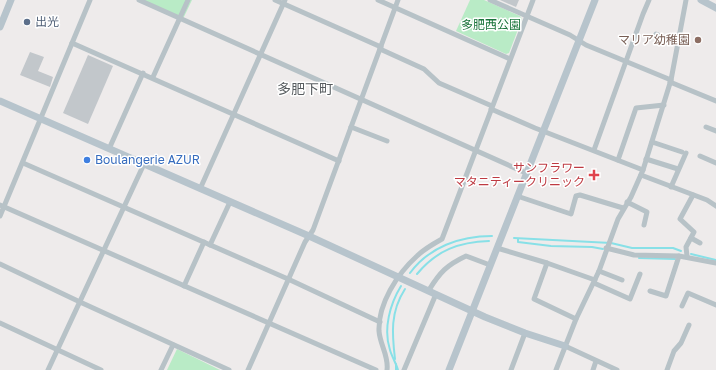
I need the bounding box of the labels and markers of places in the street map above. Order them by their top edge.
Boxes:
place label: 出光 [35,14,59,29]
marker: 出光 [22,17,32,27]
place label: マリア幼稚園 [618,32,690,47]
marker: マリア幼稚園 [693,35,703,45]
place label: Boulangerie AZUR [95,152,200,167]
marker: Boulangerie AZUR [82,155,92,165]
place label: サンフラワー マタニティークリニック [454,160,585,189]
marker: サンフラワー マタニティークリニック [588,169,600,181]

